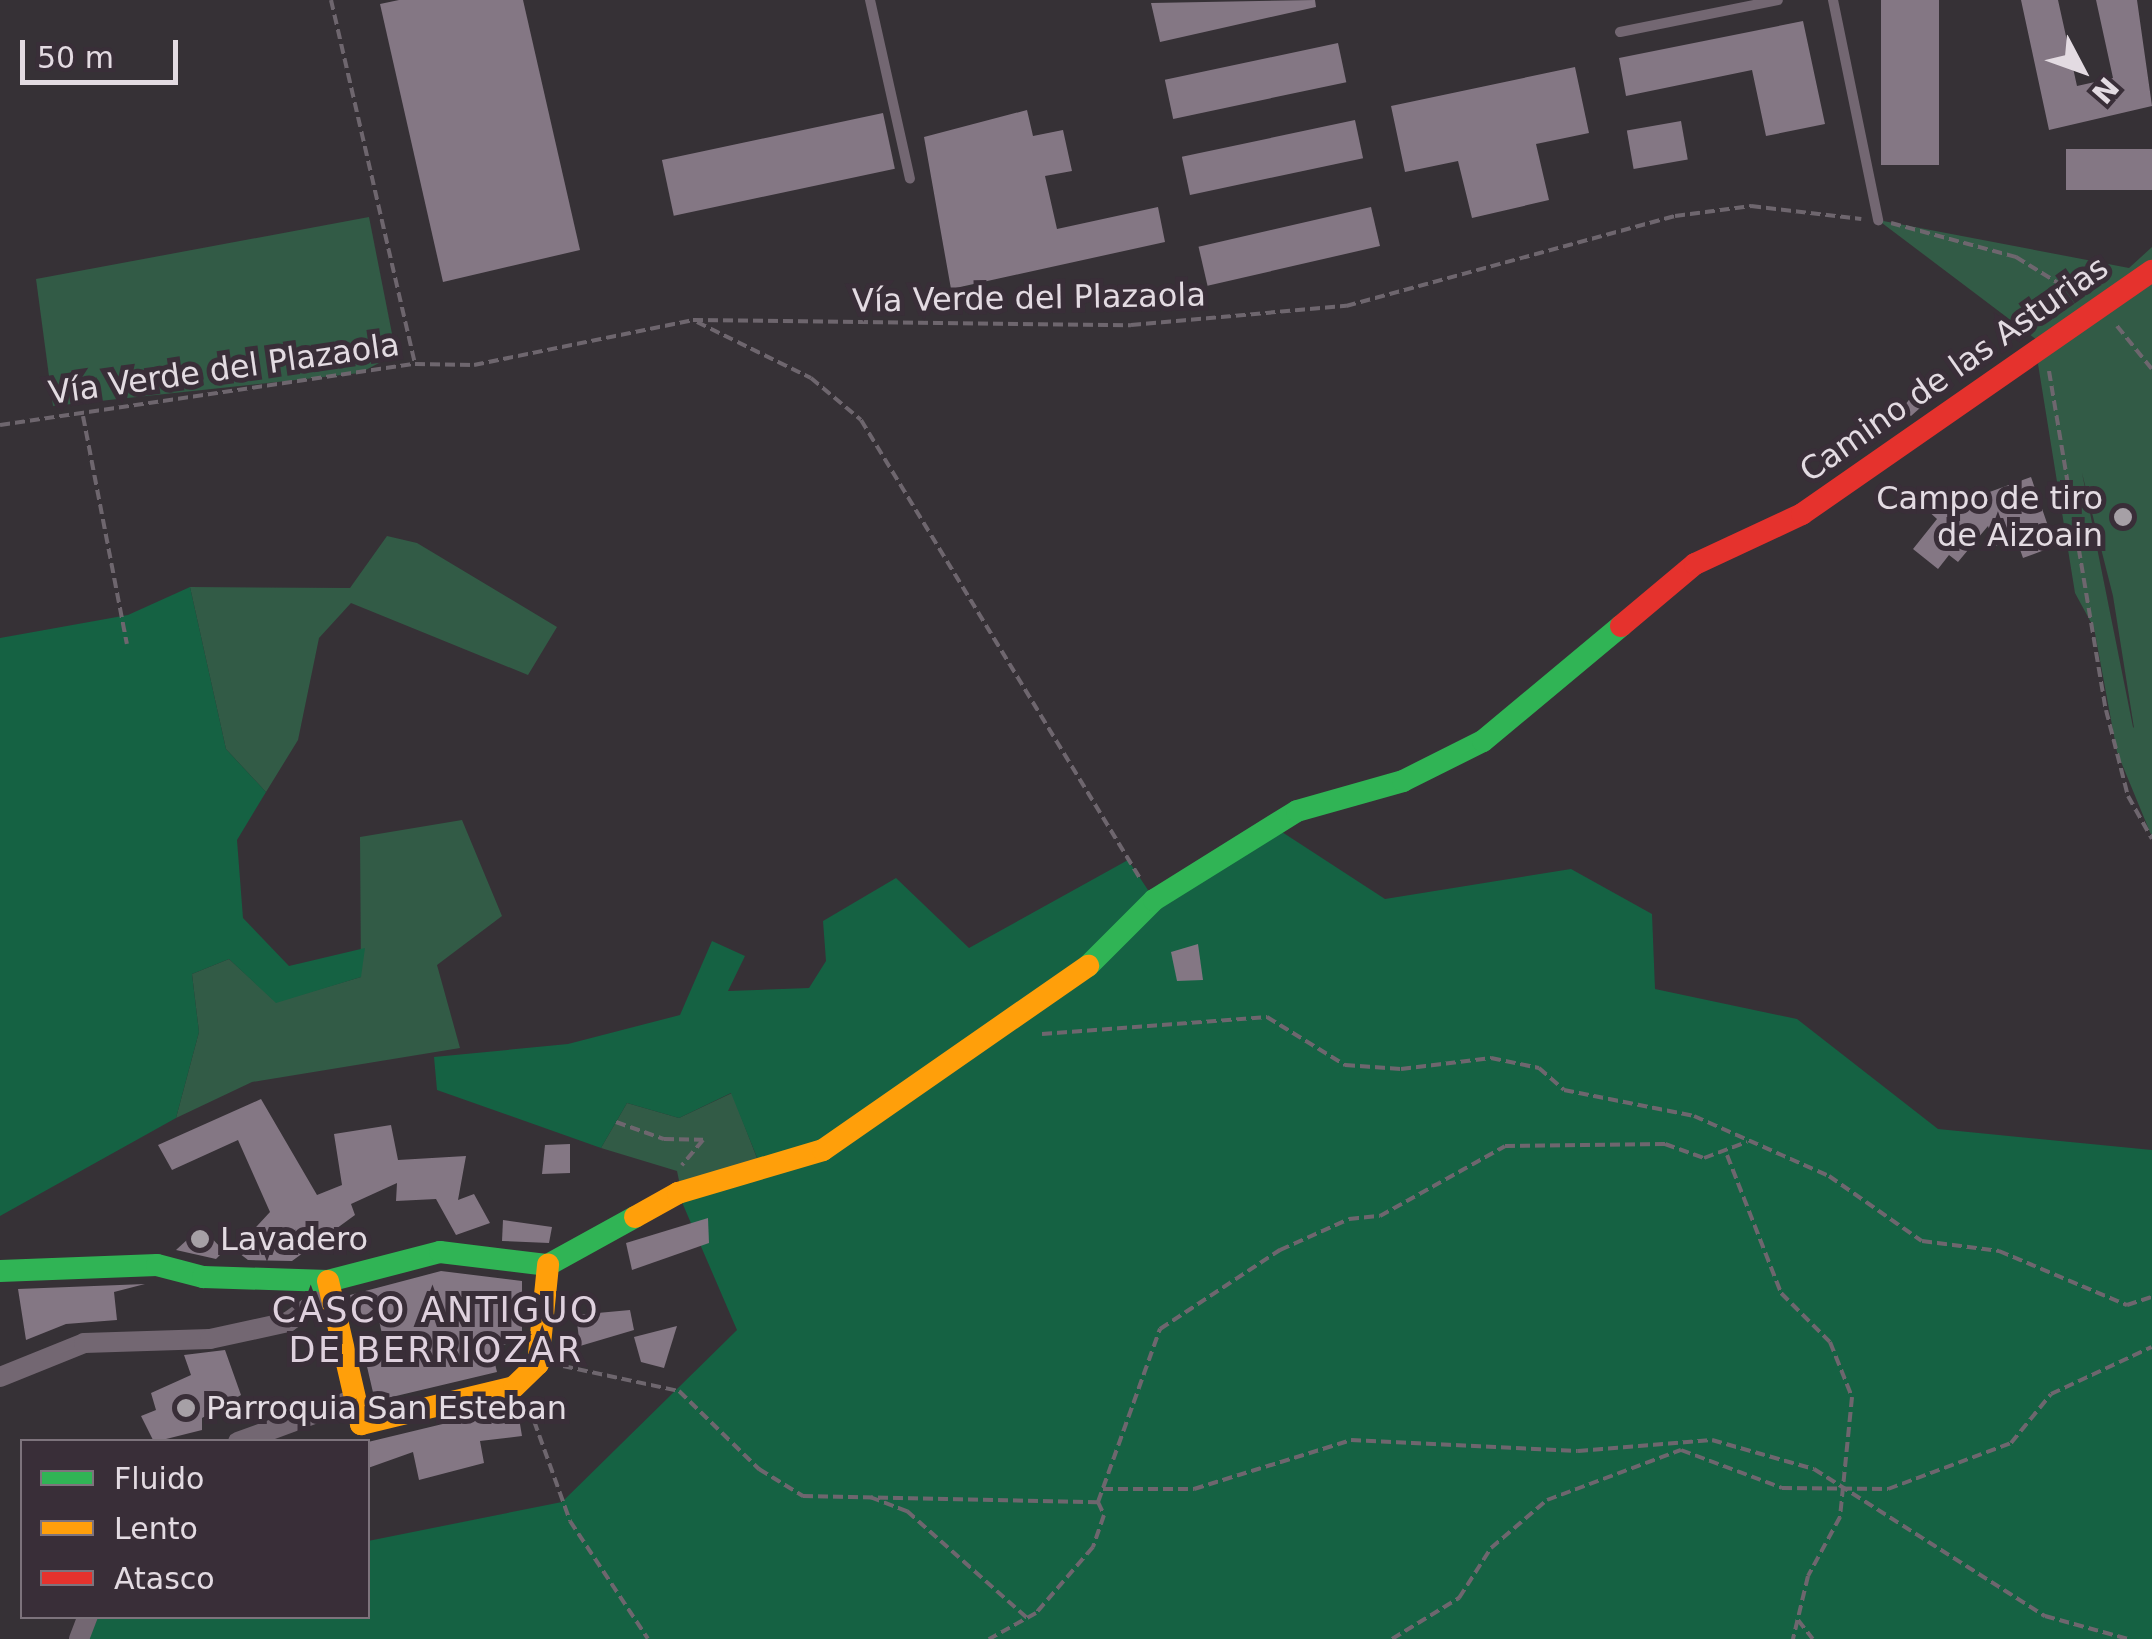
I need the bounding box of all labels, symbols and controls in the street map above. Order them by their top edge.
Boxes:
scale bar [25,20,182,82]
north arrow [2032,20,2132,120]
text: 50 m [37,40,114,75]
text: N [2085,70,2125,110]
street label: Camino de las Asturias [1793,248,2115,490]
street label: Vía Verde del Plazaola [852,276,1206,320]
street label: Vía Verde del Plazaola [46,325,402,413]
place label: Campo de tiro de Aizoain [1876,480,2103,555]
marker: Campo de tiro de Aizoain [2112,506,2134,528]
place label: Lavadero [220,1220,368,1258]
marker: Lavadero [189,1228,211,1250]
district label: CASCO ANTIGUO DE BERRIOZAR [272,1289,600,1371]
place label: Parroquia San Esteban [206,1389,567,1427]
marker: Parroquia San Esteban [175,1397,197,1419]
legend [20,1439,370,1619]
text: Fluido [114,1461,204,1496]
text: Lento [114,1511,198,1546]
text: Atasco [114,1561,215,1596]

